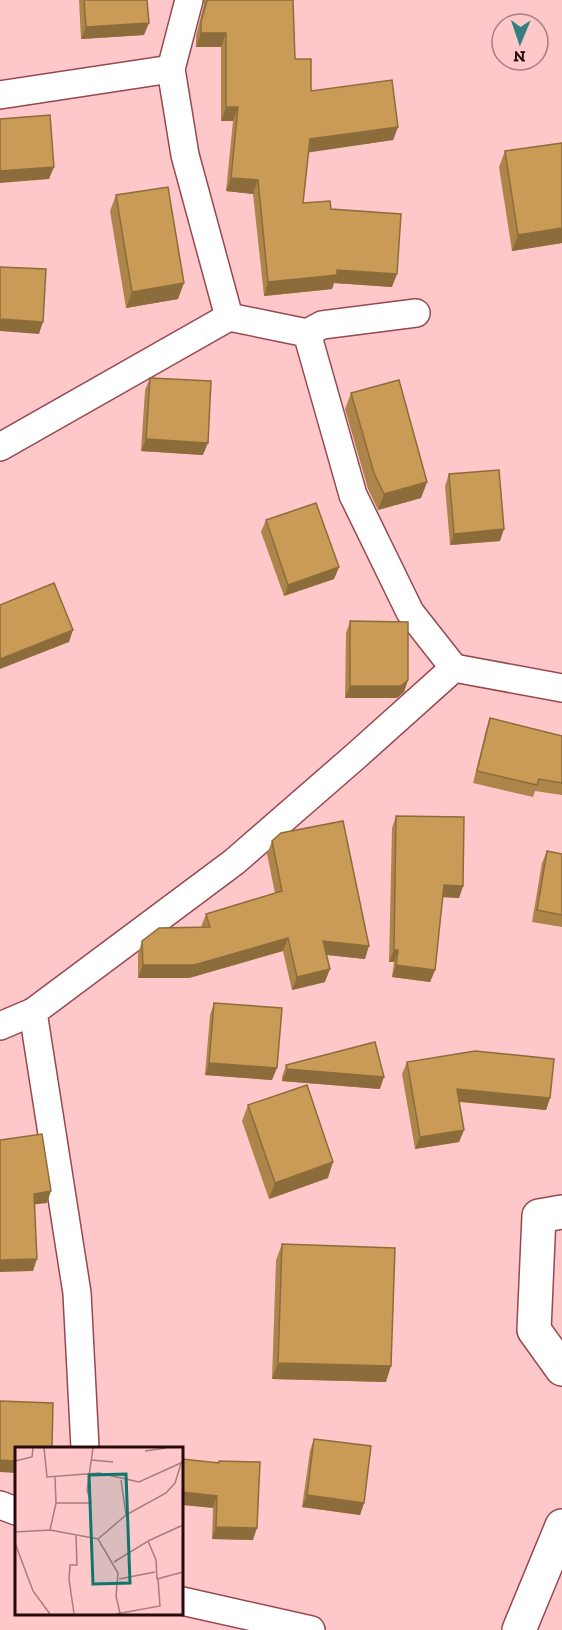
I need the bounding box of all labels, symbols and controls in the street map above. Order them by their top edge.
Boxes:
north arrow [490,12,550,72]
text: N [513,47,526,66]
inset map [15,1447,183,1615]

